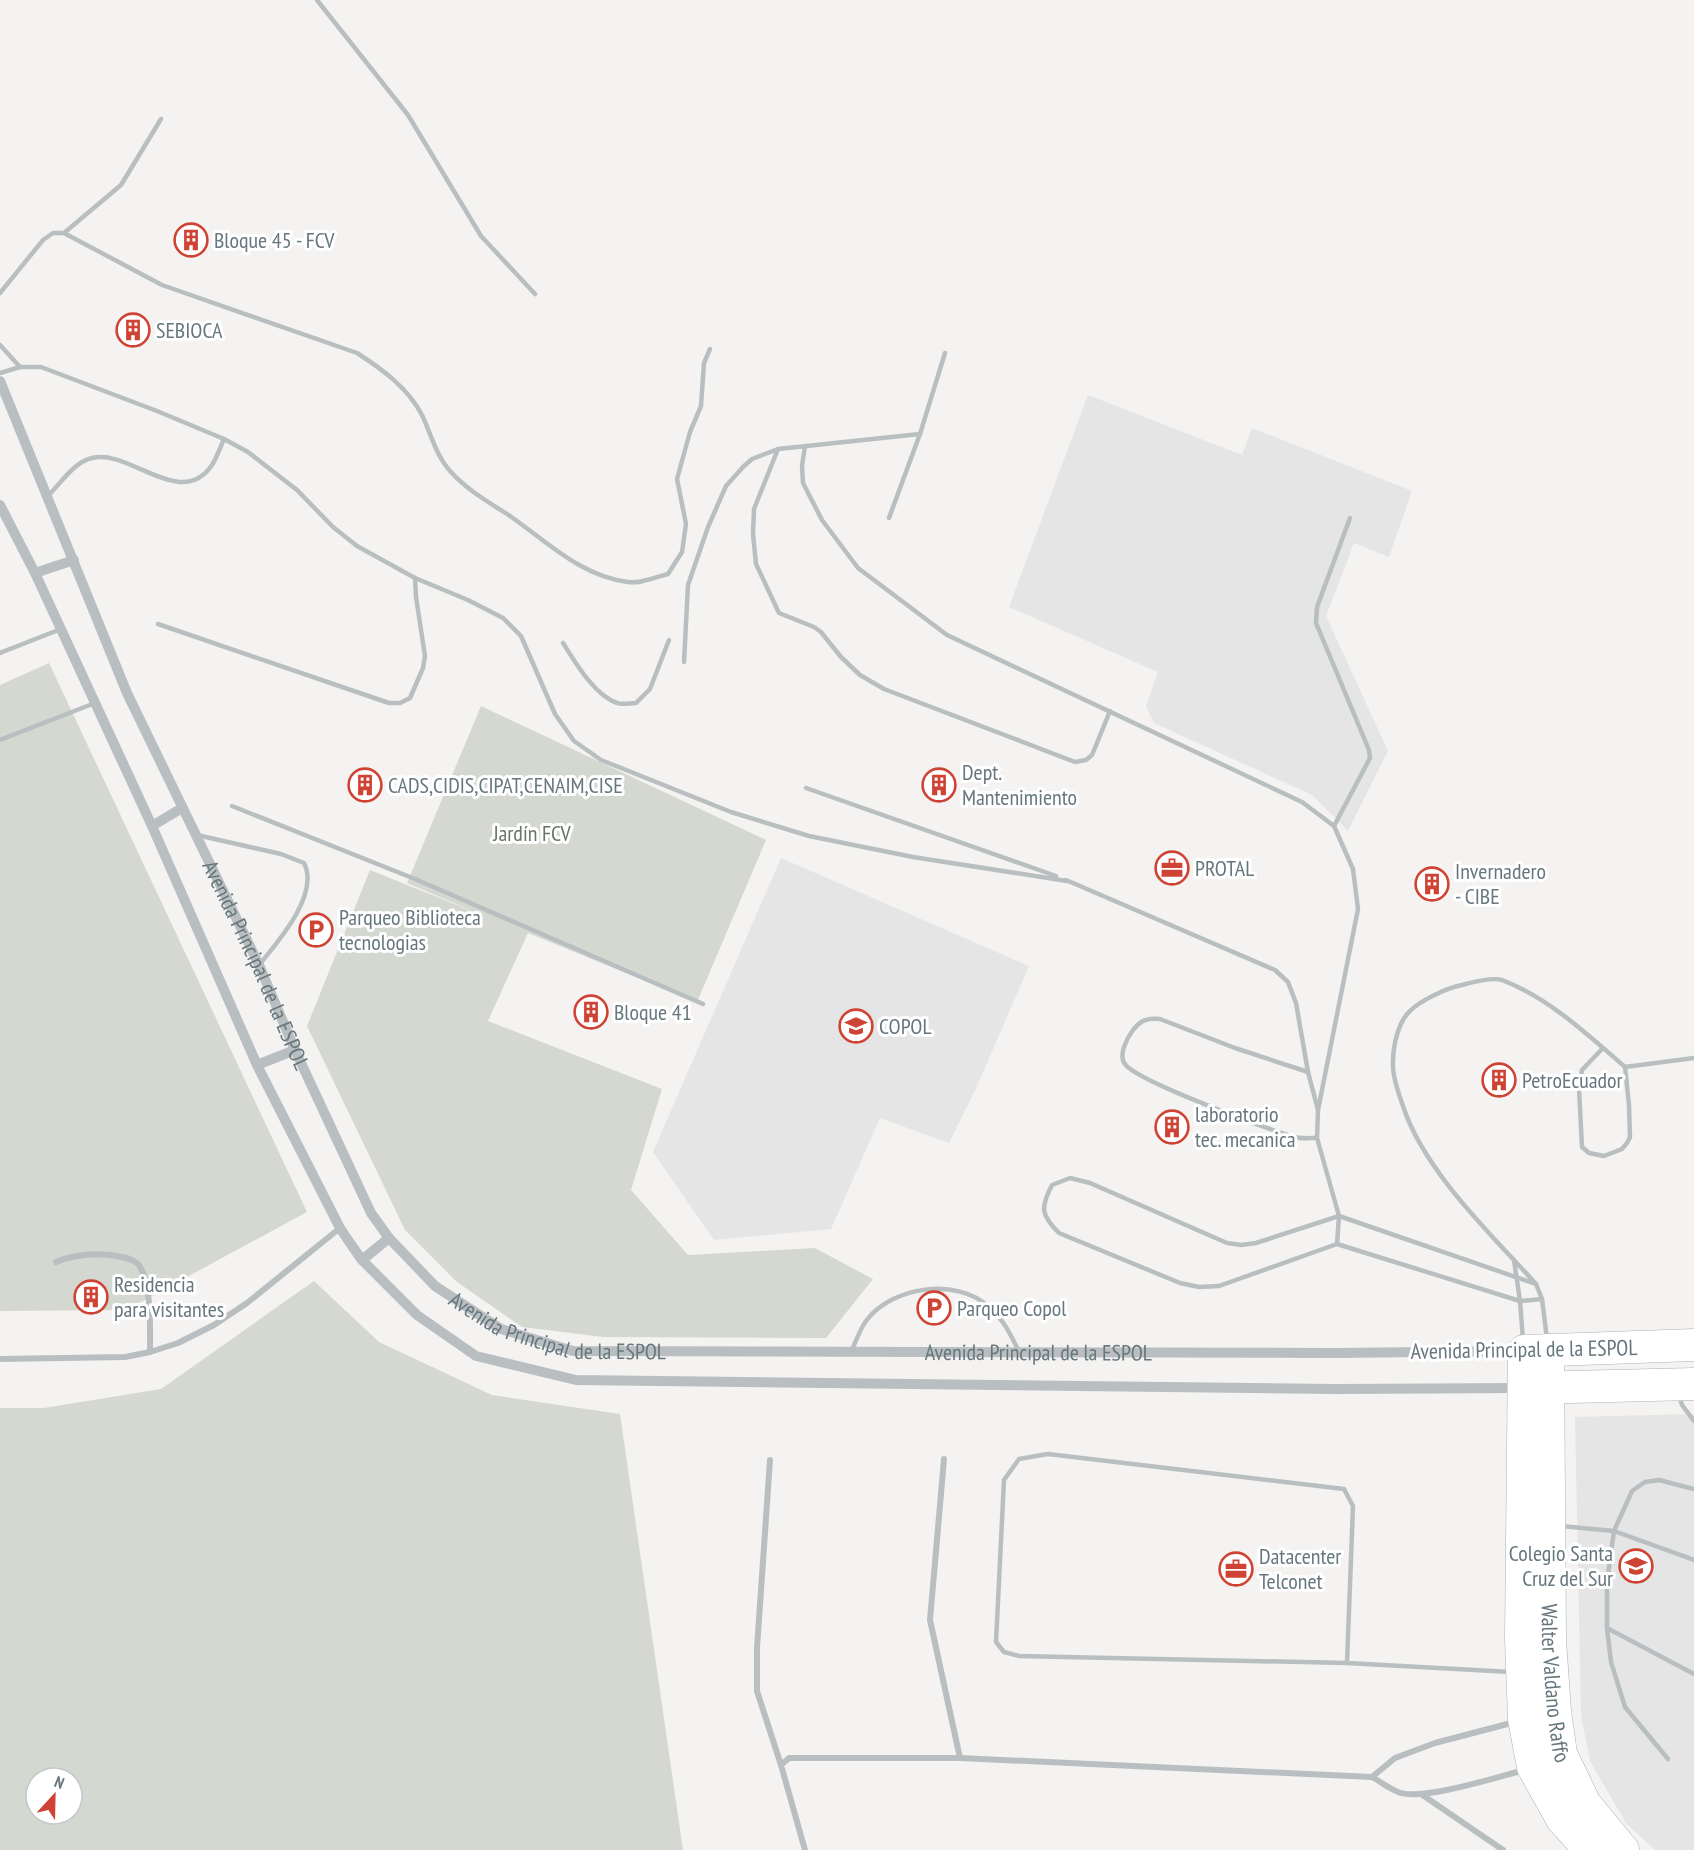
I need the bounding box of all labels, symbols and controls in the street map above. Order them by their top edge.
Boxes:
building icon: Bloque 45 - FCV [173,222,209,258]
place label: Bloque 45 - FCV [214,226,335,254]
building icon: SEBIOCA [115,312,151,348]
place label: SEBIOCA [156,316,223,344]
place label: Dept. Mantenimiento [962,758,1077,811]
building icon: CADS,CIDIS,CIPAT,CENAIM,CISE [347,767,383,803]
building icon: Dept. Mantenimiento [921,767,957,803]
place label: CADS,CIDIS,CIPAT,CENAIM,CISE [388,771,623,799]
park label: Jardín FCV [492,819,572,847]
office icon: PROTAL [1154,850,1190,886]
place label: PROTAL [1195,854,1254,882]
street label: Avenida Principal de la ESPOL [196,856,316,1074]
place label: Invernadero - CIBE [1455,857,1546,910]
building icon: Invernadero - CIBE [1414,866,1450,902]
place label: Parqueo Biblioteca tecnologias [339,903,481,956]
parking icon: Parqueo Biblioteca tecnologias [298,912,334,948]
building icon: Bloque 41 [573,994,609,1030]
place label: Bloque 41 [614,998,692,1026]
school or university icon: COPOL [838,1008,874,1044]
place label: COPOL [879,1012,932,1040]
building icon: PetroEcuador [1481,1062,1517,1098]
place label: PetroEcuador [1522,1066,1623,1094]
place label: laboratorio tec. mecanica [1195,1100,1296,1153]
building icon: laboratorio tec. mecanica [1154,1109,1190,1145]
place label: Residencia para visitantes [114,1270,224,1323]
building icon: Residencia para visitantes [73,1279,109,1315]
street label: Avenida Principal de la ESPOL [444,1285,666,1365]
parking icon: Parqueo Copol [916,1290,952,1326]
place label: Parqueo Copol [957,1294,1067,1322]
street label: Avenida Principal de la ESPOL [1410,1333,1638,1365]
street label: Avenida Principal de la ESPOL [925,1338,1152,1367]
place label: Colegio Santa Cruz del Sur [1509,1539,1613,1592]
place label: Datacenter Telconet [1259,1542,1341,1595]
school or university icon: Colegio Santa Cruz del Sur [1618,1548,1654,1584]
office icon: Datacenter Telconet [1218,1551,1254,1587]
street label: Walter Valdano Raffo [1536,1604,1577,1767]
north arrow [24,1766,84,1826]
text: N [52,1771,67,1793]

